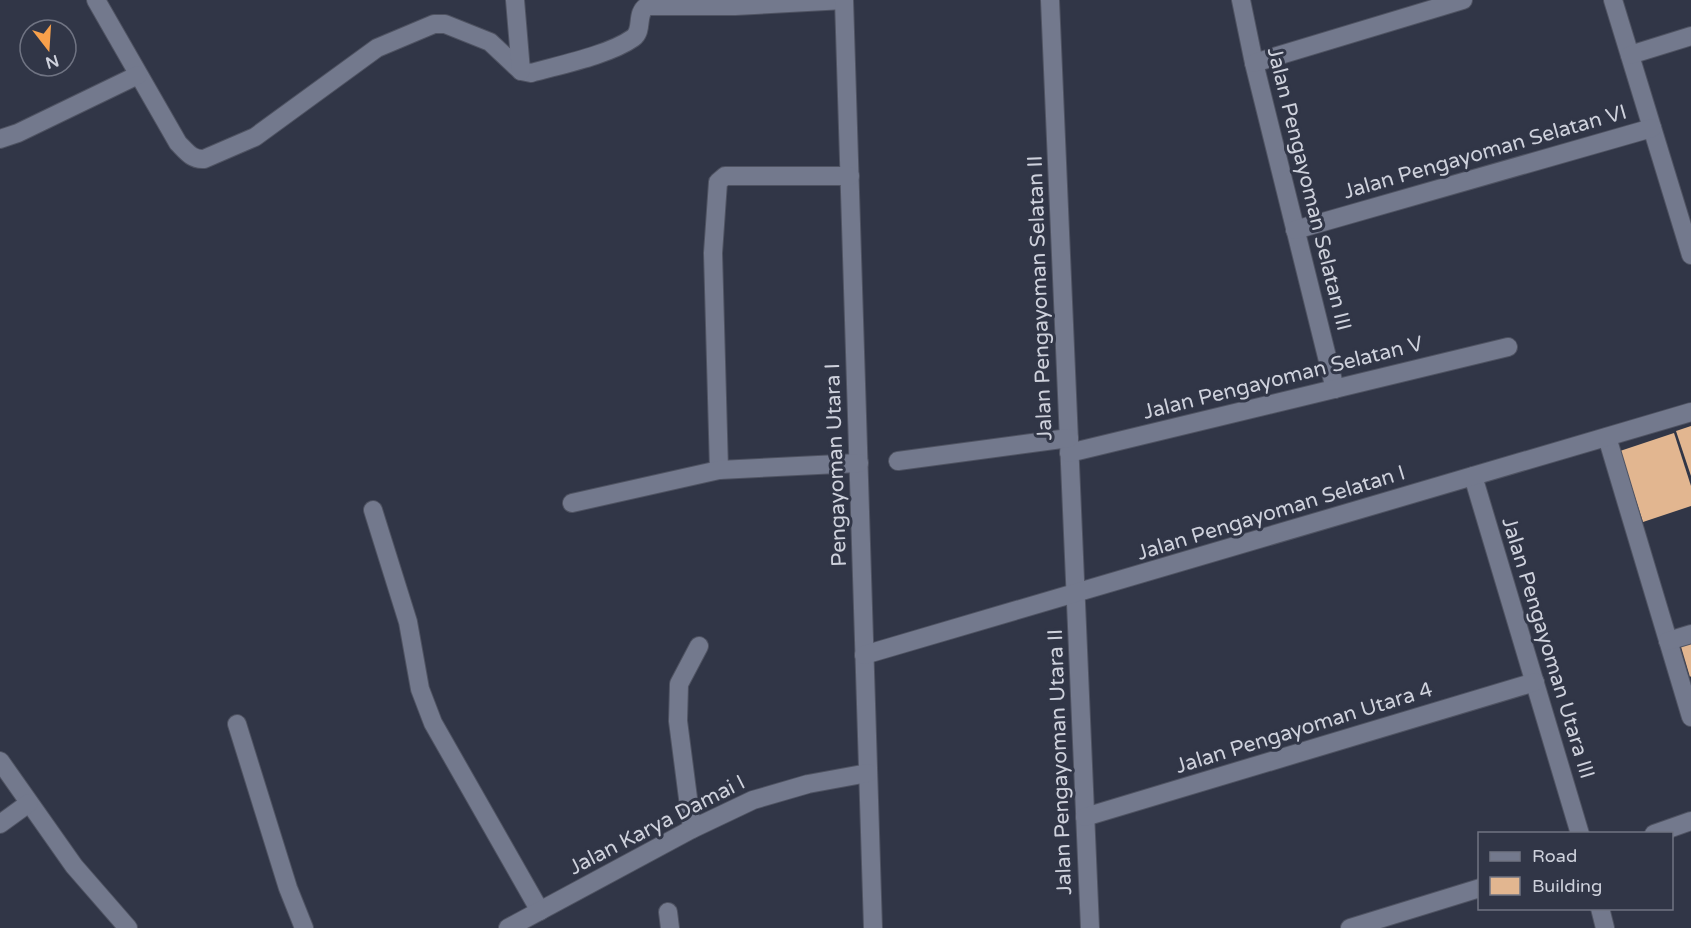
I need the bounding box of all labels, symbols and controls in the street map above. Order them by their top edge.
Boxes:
north arrow [18,18,78,78]
street label: Jalan Pengayoman Selatan III [1262,45,1356,333]
text: N [43,50,61,73]
street label: Jalan Pengayoman Selatan VI [1340,100,1630,204]
street label: Jalan Pengayoman Selatan II [1023,155,1057,441]
street label: Jalan Pengayoman Selatan V [1140,331,1426,425]
street label: Pengayoman Utara I [820,363,852,567]
street label: Jalan Pengayoman Selatan I [1134,460,1408,566]
street label: Jalan Pengayoman Utara III [1496,514,1600,782]
street label: Jalan Pengayoman Utara II [1043,629,1077,895]
street label: Jalan Pengayoman Utara 4 [1172,677,1436,779]
street label: Jalan Karya Damai I [565,770,749,880]
legend [1478,832,1673,910]
text: Road [1532,845,1577,867]
text: Building [1532,875,1602,897]

